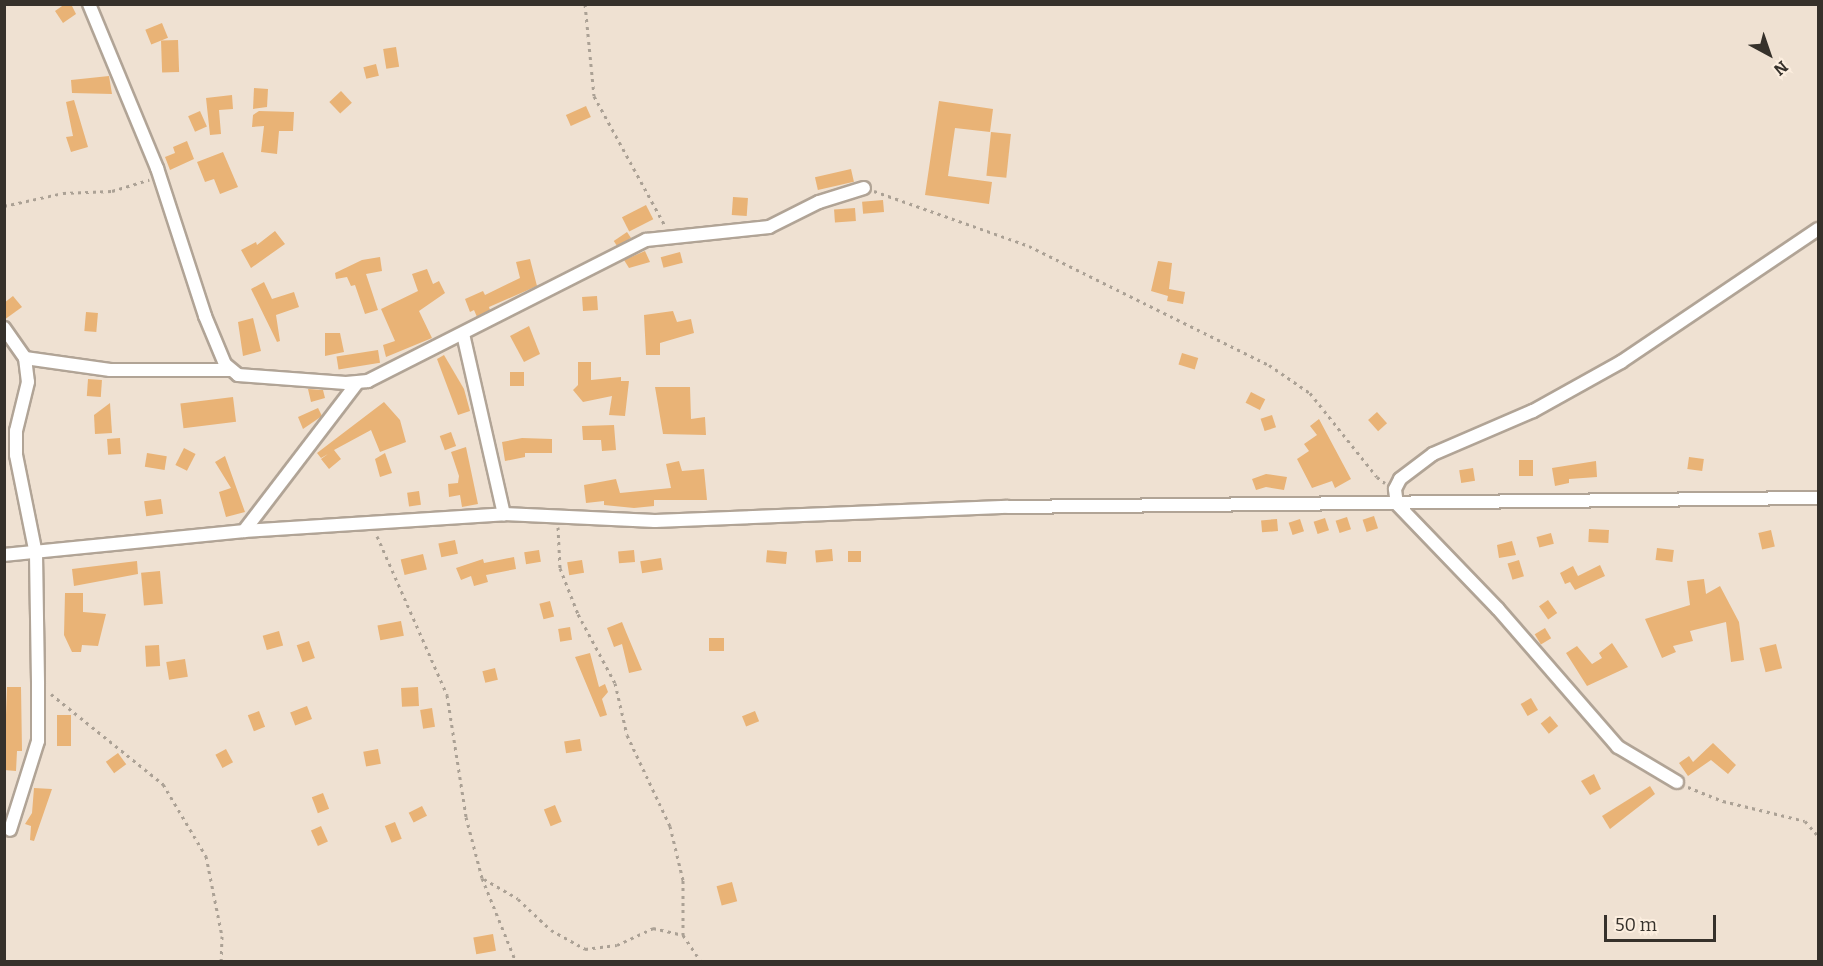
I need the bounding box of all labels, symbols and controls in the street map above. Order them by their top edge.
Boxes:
north arrow [1739,24,1799,84]
text: N [1770,57,1792,79]
scale bar [1607,903,1720,941]
text: 50 m [1615,914,1657,936]

